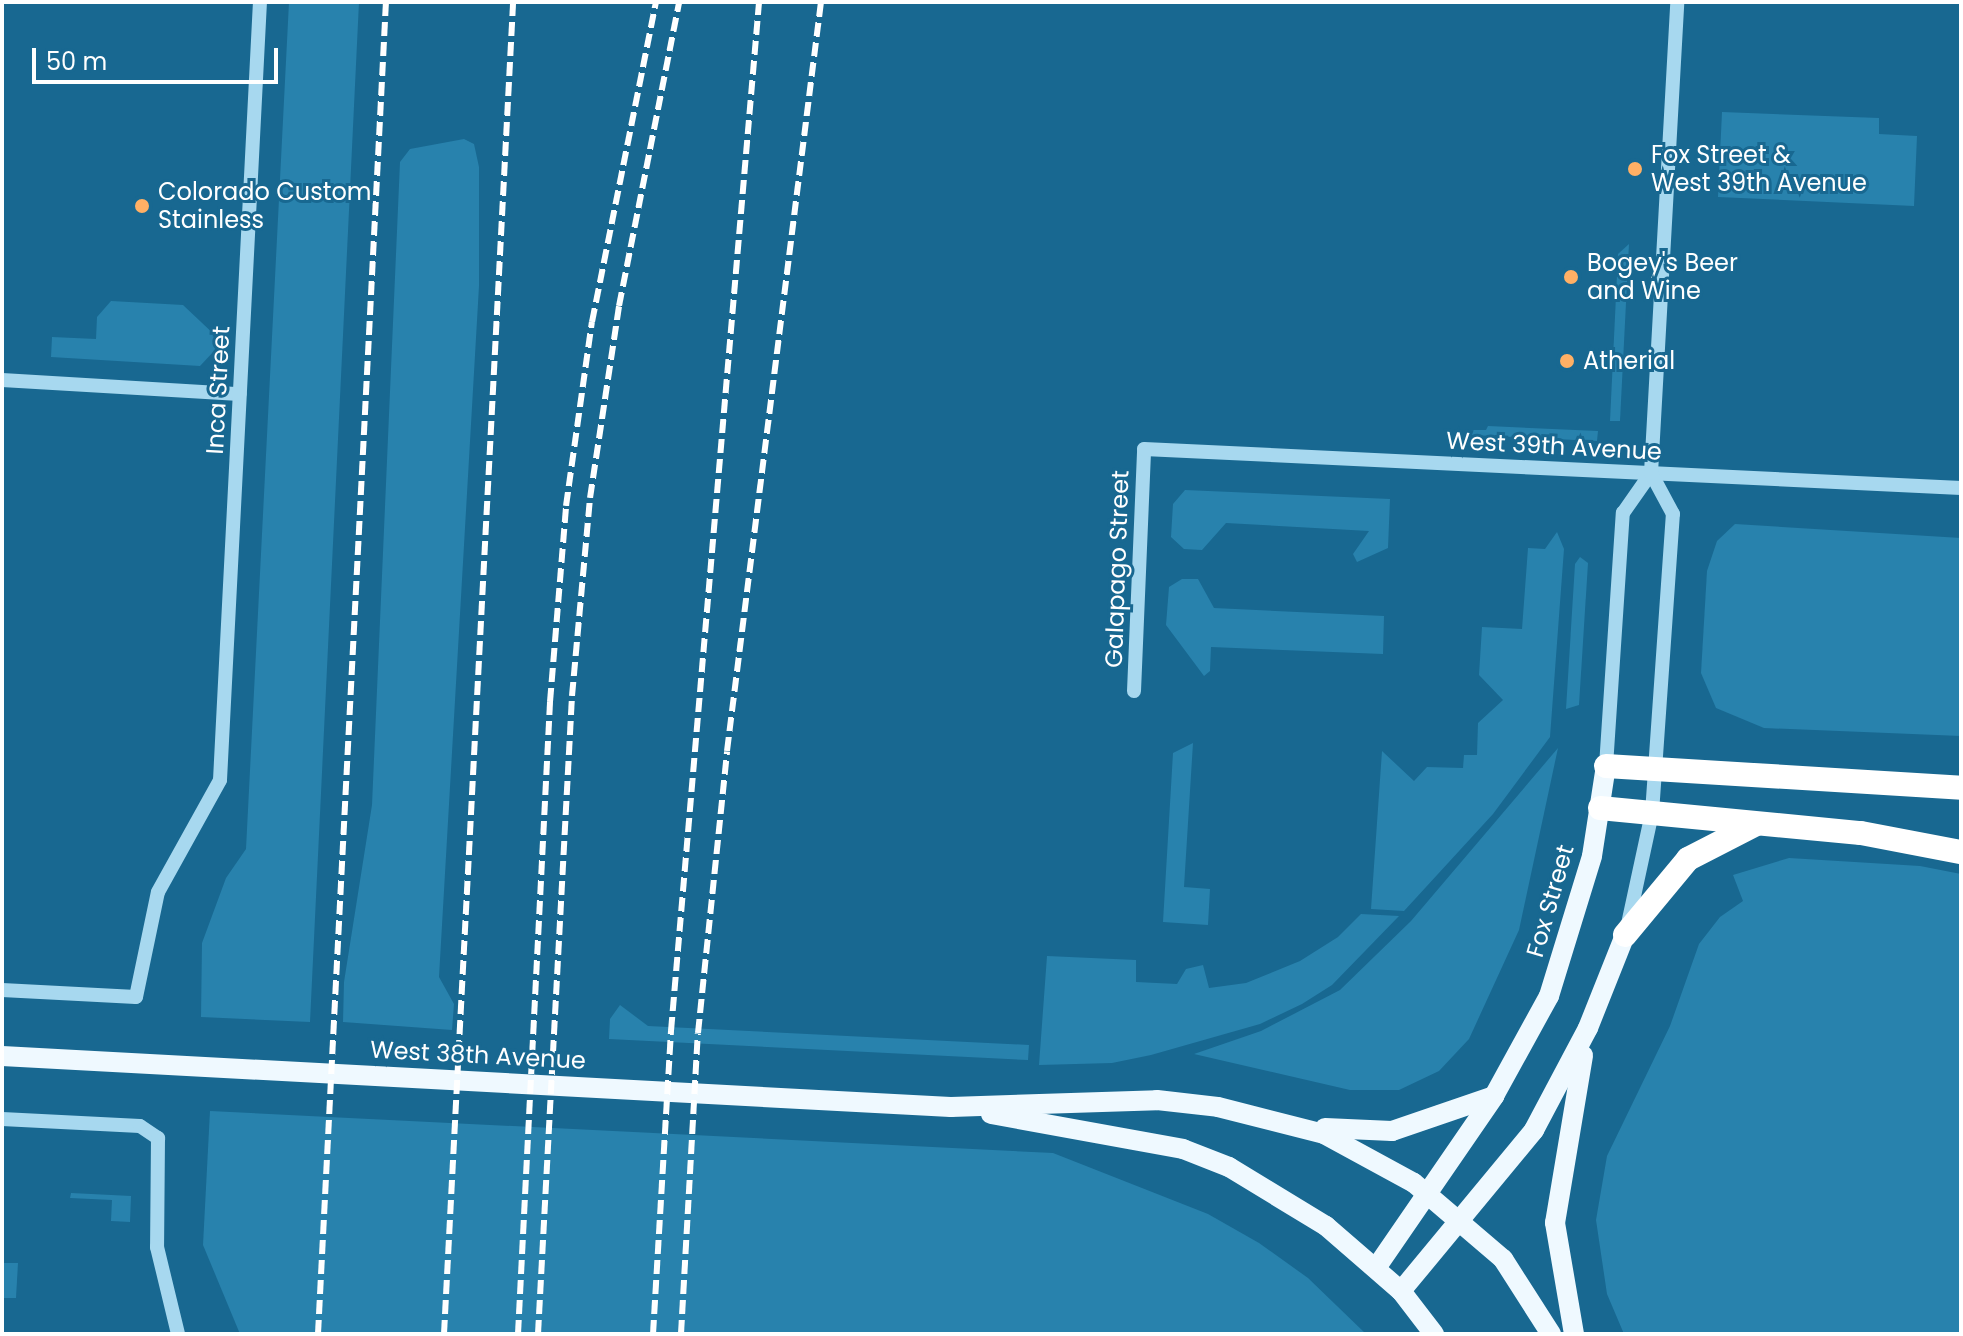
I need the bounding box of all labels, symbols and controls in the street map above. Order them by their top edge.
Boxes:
scale bar [36,32,282,82]
text: 50 m [46,45,107,78]
place label: Fox Street & West 39th Avenue [1651,141,1867,197]
marker: Fox Street & West 39th Avenue [1626,160,1644,178]
place label: Colorado Custom Stainless [158,178,372,234]
marker: Colorado Custom Stainless [133,197,151,215]
place label: Bogey's Beer and Wine [1587,249,1738,305]
marker: Bogey's Beer and Wine [1562,268,1580,286]
street label: Inca Street [200,325,236,455]
place label: Atherial [1583,347,1675,375]
marker: Atherial [1558,352,1576,370]
street label: West 39th Avenue [1445,426,1663,466]
street label: Galapago Street [1099,470,1135,668]
street label: Fox Street [1520,841,1580,961]
street label: West 38th Avenue [369,1035,587,1075]

